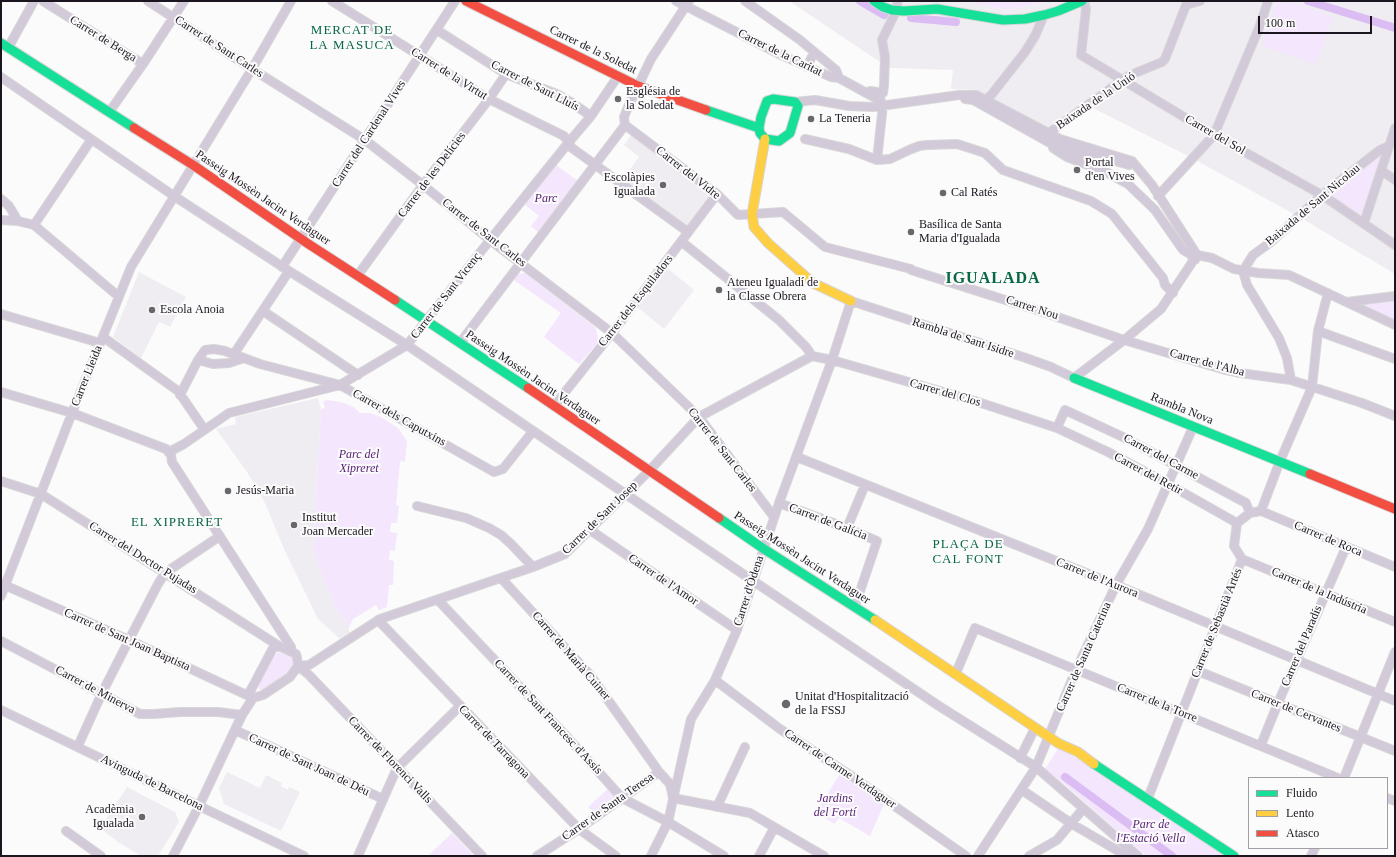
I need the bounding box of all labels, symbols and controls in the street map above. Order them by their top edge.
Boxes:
scale bar [1260,8,1374,34]
street label: Carrer de Berga [67,13,139,65]
street label: Carrer de Sant Carles [172,13,266,81]
text: 100 m [1265,16,1295,30]
district label: MERCAT DE LA MASUCA [309,23,395,54]
street label: Carrer de la Soledat [547,23,639,77]
street label: Carrer de la Caritat [735,26,825,80]
street label: Carrer de la Virtut [408,45,490,103]
street label: Carrer de Sant Lluís [489,58,581,114]
street label: Baixada de la Unió [1054,69,1138,133]
street label: Carrer del Cardenal Vives [329,78,409,190]
place label: Església de la Soledat [626,85,680,113]
marker: Església de la Soledat [613,94,623,104]
place label: La Teneria [819,112,870,126]
street label: Carrer del Sol [1182,112,1248,158]
marker: La Teneria [806,114,816,124]
street label: Carrer de les Delícies [395,129,469,221]
street label: Carrer del Vidre [653,143,723,203]
street label: Passeig Mossèn Jacint Verdaguer [193,147,333,249]
place label: Portal d'en Vives [1085,156,1135,184]
street label: Baixada de Sant Nicolau [1263,161,1363,249]
marker: Portal d'en Vives [1072,165,1082,175]
place label: Escolàpies Igualada [604,171,655,199]
marker: Escolàpies Igualada [658,180,668,190]
place label: Cal Ratés [951,186,997,200]
marker: Cal Ratés [938,188,948,198]
park label: Parc [535,192,557,206]
street label: Carrer de Sant Carles [439,196,529,270]
place label: Basílica de Santa Maria d'Igualada [919,218,1002,246]
marker: Basílica de Santa Maria d'Igualada [906,227,916,237]
street label: Carrer de Sant Vicenç [408,250,484,342]
street label: Carrer dels Esquiladors [596,252,676,350]
district label: IGUALADA [945,269,1041,289]
place label: Ateneu Igualadí de la Classe Obrera [727,276,818,304]
marker: Ateneu Igualadí de la Classe Obrera [714,285,724,295]
street label: Carrer Nou [1004,293,1060,323]
place label: Escola Anoia [160,303,224,317]
marker: Escola Anoia [147,305,157,315]
street label: Rambla de Sant Isidre [910,315,1016,361]
street label: Passeig Mossèn Jacint Verdaguer [463,327,603,429]
street label: Carrer Lleida [68,343,106,409]
street label: Carrer de l'Alba [1168,346,1246,380]
street label: Carrer del Clos [908,376,982,410]
street label: Carrer dels Caputxins [350,386,448,450]
street label: Rambla Nova [1149,390,1215,428]
street label: Carrer de Sant Carles [685,405,759,495]
street label: Carrer del Carme [1121,431,1201,483]
park label: Parc del Xipreret [339,448,379,476]
street label: Carrer del Retir [1111,450,1185,498]
street label: Carrer de Sant Josep [559,478,641,558]
place label: Jesús-Maria [236,484,294,498]
marker: Jesús-Maria [223,486,233,496]
street label: Carrer de Galícia [787,500,869,544]
street label: Passeig Mossèn Jacint Verdaguer [731,508,873,608]
place label: Institut Joan Mercader [302,511,373,539]
district label: EL XIPRERET [131,515,223,531]
street label: Carrer de Roca [1292,518,1364,560]
street label: Carrer del Doctor Pujadas [86,519,200,597]
marker: Institut Joan Mercader [289,520,299,530]
district label: PLAÇA DE CAL FONT [932,537,1004,568]
street label: Carrer de l'Amor [625,551,701,609]
street label: Carrer d'Òdena [731,554,767,628]
street label: Carrer de l'Aurora [1054,555,1140,601]
street label: Carrer de la Indústria [1269,564,1369,618]
street label: Carrer de Sebastià Artés [1188,566,1246,680]
street label: Carrer de Santa Caterina [1053,600,1115,714]
street label: Carrer del Paradís [1278,603,1326,689]
street label: Carrer de Sant Joan Baptista [62,606,192,674]
street label: Carrer de Marià Cuiner [529,609,613,703]
street label: Carrer de Sant Francesc d'Assís [491,656,605,778]
street label: Carrer de Minerva [52,663,138,717]
street label: Carrer de la Torre [1115,680,1199,726]
street label: Carrer de Cervantes [1249,686,1343,736]
place label: Unitat d'Hospitalització de la FSSJ [795,690,909,718]
marker: Unitat d'Hospitalització de la FSSJ [780,698,792,710]
street label: Carrer de Tarragona [455,702,533,782]
street label: Carrer de Florenci Valls [345,714,435,806]
street label: Carrer de Carme Verdaguer [781,726,899,812]
street label: Carrer de Sant Joan de Déu [246,731,372,799]
street label: Avinguda de Barcelona [98,752,206,814]
street label: Carrer de Santa Teresa [559,770,657,844]
legend [1248,777,1388,849]
text: Fluido [1286,786,1317,800]
park label: Jardins del Fortí [814,792,856,820]
place label: Acadèmia Igualada [85,803,134,831]
text: Lento [1286,806,1314,820]
marker: Acadèmia Igualada [137,812,147,822]
park label: Parc de l'Estació Vella [1117,818,1185,846]
text: Atasco [1286,826,1319,840]

